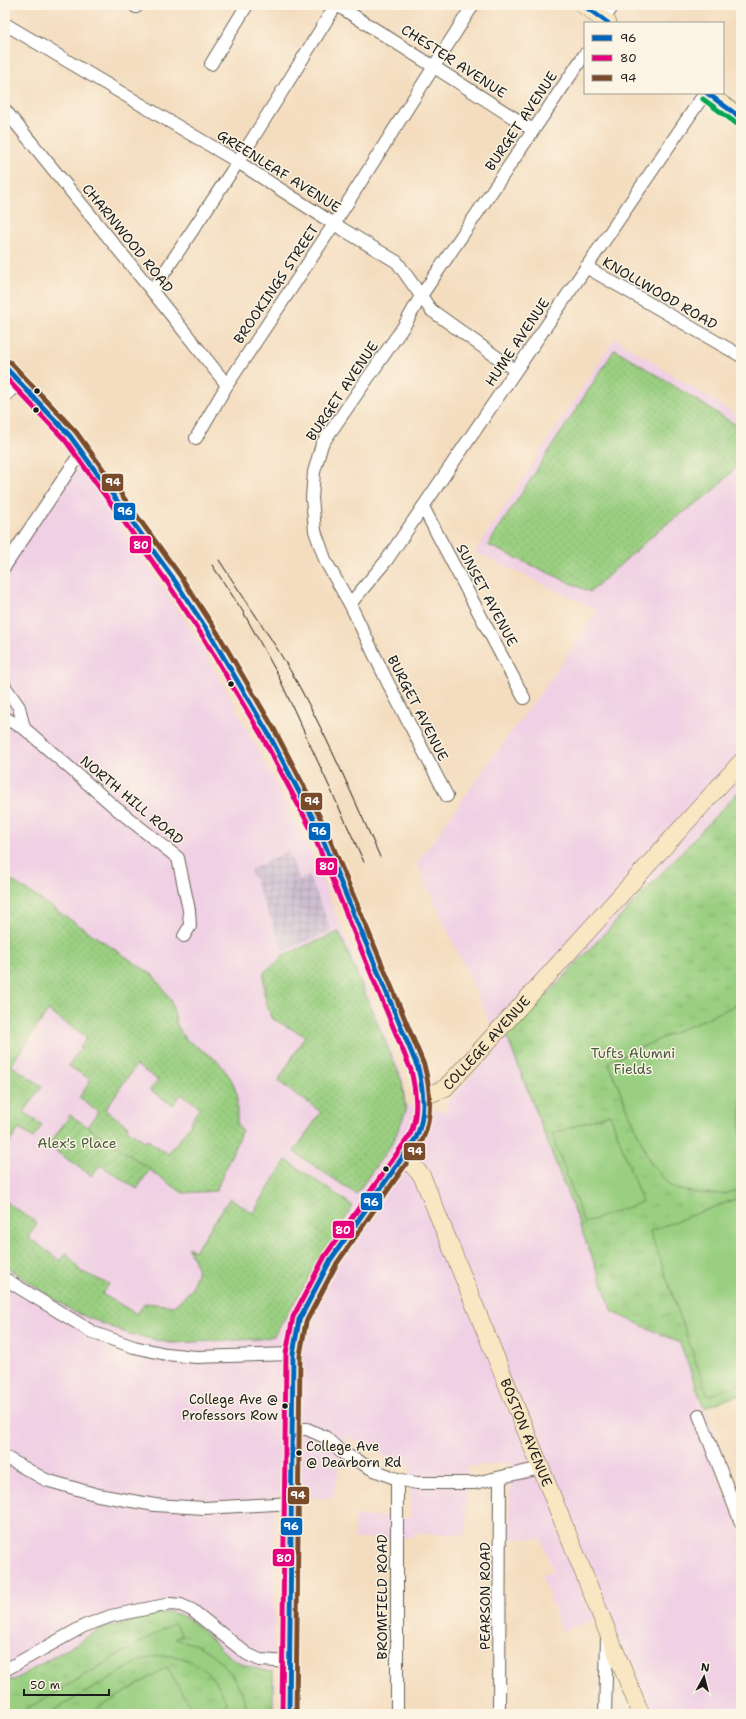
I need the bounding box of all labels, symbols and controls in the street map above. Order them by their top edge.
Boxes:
street label: CHESTER AVENUE [398,20,510,102]
legend [584,22,724,94]
text: 96 [620,30,637,46]
text: 80 [620,50,637,66]
street label: BURGET AVENUE [481,68,561,174]
text: 94 [620,70,636,86]
street label: GREENLEAF AVENUE [214,126,344,216]
street label: CHARNWOOD ROAD [78,180,178,296]
street label: BROOKINGS STREET [229,221,323,347]
street label: KNOLLWOOD ROAD [599,253,721,333]
street label: HUME AVENUE [481,294,553,390]
street label: BURGET AVENUE [302,338,382,444]
unlabelled marker [32,386,42,396]
unlabelled marker [31,405,41,415]
line badge: 94 [101,473,124,492]
text: 94 [105,475,121,490]
line badge: 96 [113,502,136,521]
text: 96 [117,504,133,519]
line badge: 80 [129,535,152,554]
text: 80 [133,538,149,553]
street label: SUNSET AVENUE [452,541,522,650]
street label: BURGET AVENUE [384,652,453,764]
unlabelled marker [226,679,236,689]
street label: NORTH HILL ROAD [77,751,187,849]
line badge: 94 [300,792,323,811]
text: 94 [304,794,320,809]
line badge: 96 [308,822,331,841]
text: 96 [311,824,327,839]
line badge: 80 [315,857,338,876]
text: 80 [319,859,335,874]
street label: COLLEGE AVENUE [439,992,534,1094]
park label: Tufts Alumni Fields [591,1044,675,1078]
park label: Alex's Place [37,1134,117,1152]
line badge: 94 [403,1142,426,1161]
text: 94 [407,1144,423,1159]
unlabelled marker [381,1164,391,1174]
line badge: 96 [360,1192,383,1211]
text: 96 [363,1195,379,1210]
line badge: 80 [332,1220,355,1239]
text: 80 [335,1223,351,1238]
street label: BOSTON AVENUE [496,1376,557,1490]
place label: College Ave @ Professors Row [182,1391,278,1424]
marker: College Ave @ Professors Row [280,1401,290,1411]
place label: College Ave @ Dearborn Rd [306,1438,401,1471]
marker: College Ave @ Dearborn Rd [294,1448,304,1458]
line badge: 94 [287,1486,310,1505]
text: 94 [290,1488,306,1503]
line badge: 96 [280,1517,303,1536]
text: 96 [283,1519,299,1534]
street label: BROMFIELD ROAD [373,1534,391,1660]
street label: PEARSON ROAD [476,1542,494,1650]
line badge: 80 [272,1548,295,1567]
text: 80 [276,1551,292,1566]
north arrow [684,1657,724,1697]
text: N [700,1660,711,1676]
scale bar [24,1671,109,1697]
text: 50 m [30,1677,60,1693]

